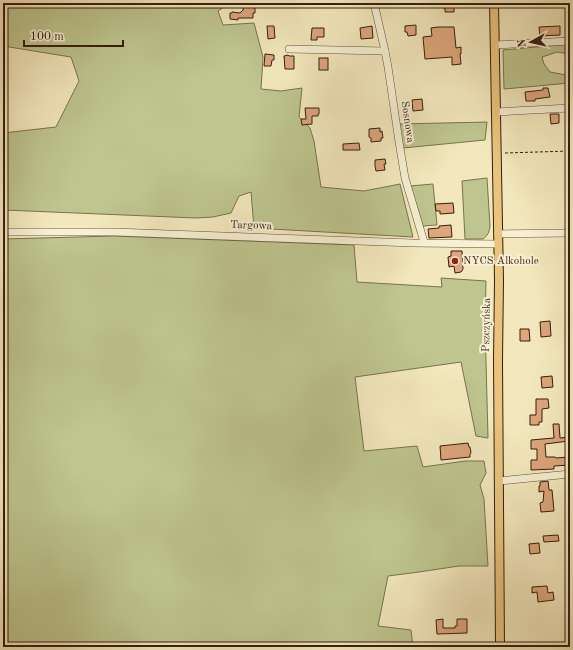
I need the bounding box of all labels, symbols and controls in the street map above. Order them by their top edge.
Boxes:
scale bar [24,22,123,48]
north arrow [511,22,551,62]
text: 100 m [30,31,64,43]
text: N [516,38,529,48]
street label: Sosnowa [399,100,415,144]
street label: Targowa [230,220,273,232]
marker: NYCS Alkohole [450,256,460,266]
place label: NYCS Alkohole [463,256,539,267]
street label: Pszczyńska [481,297,493,352]

